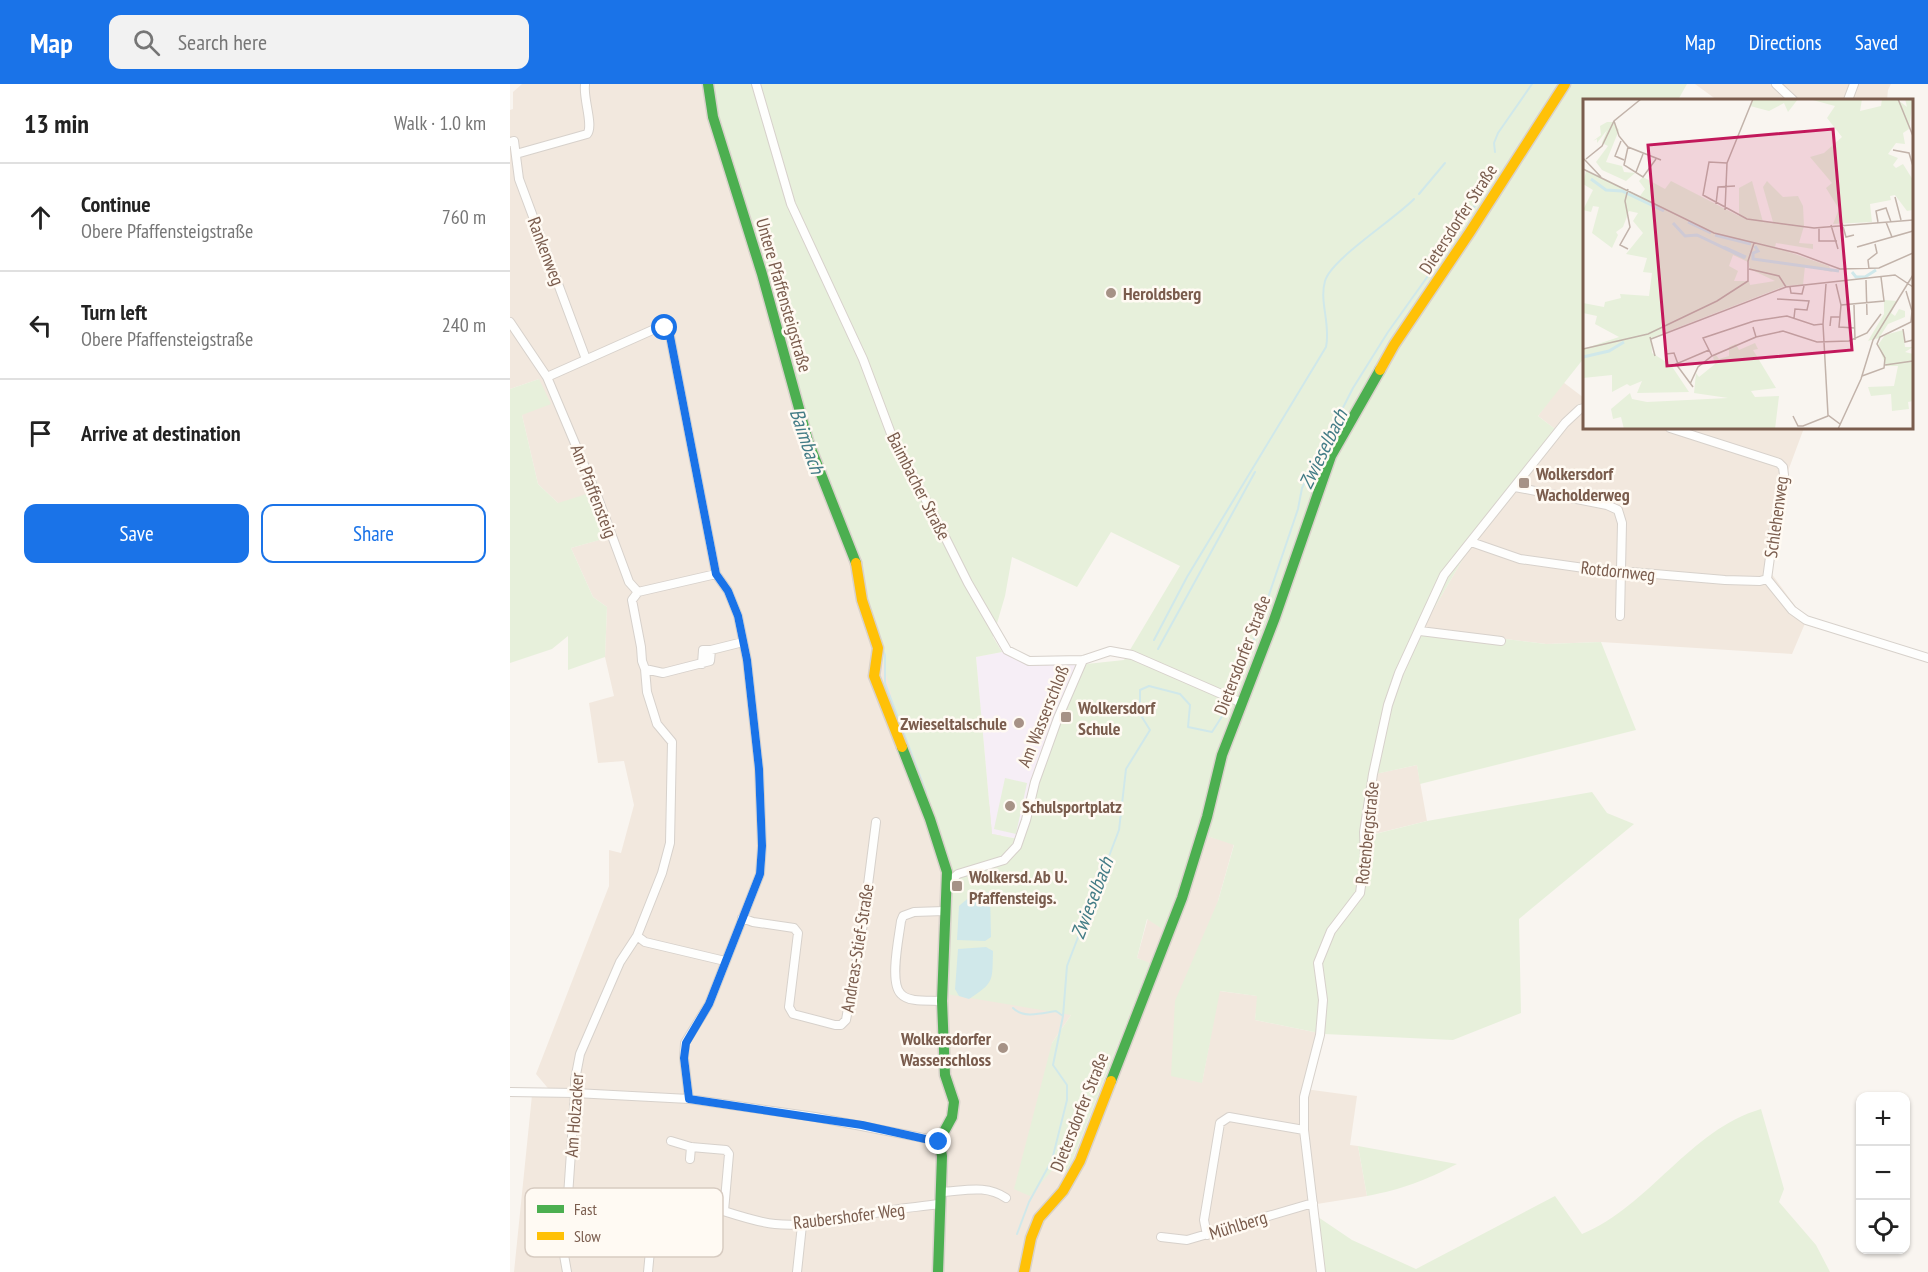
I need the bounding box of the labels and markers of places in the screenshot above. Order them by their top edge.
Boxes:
place label: Heroldsberg [1123,282,1201,305]
marker: Heroldsberg [1104,286,1118,300]
place label: Wolkersdorf Wacholderweg [1535,462,1630,506]
marker: Wolkersdorf Wacholderweg [1517,476,1531,490]
place label: Wolkersdorf Schule [1077,696,1156,740]
marker: Wolkersdorf Schule [1059,710,1073,724]
place label: Zwieseltalschule [900,712,1007,735]
marker: Zwieseltalschule [1012,716,1026,730]
place label: Schulsportplatz [1022,795,1122,818]
marker: Schulsportplatz [1003,799,1017,813]
place label: Wolkersd. Ab U. Pfaffensteigs. [968,865,1068,909]
marker: Wolkersd. Ab U. Pfaffensteigs. [950,879,964,893]
place label: Wolkersdorfer Wasserschloss [899,1027,992,1071]
marker: Wolkersdorfer Wasserschloss [996,1041,1010,1055]

